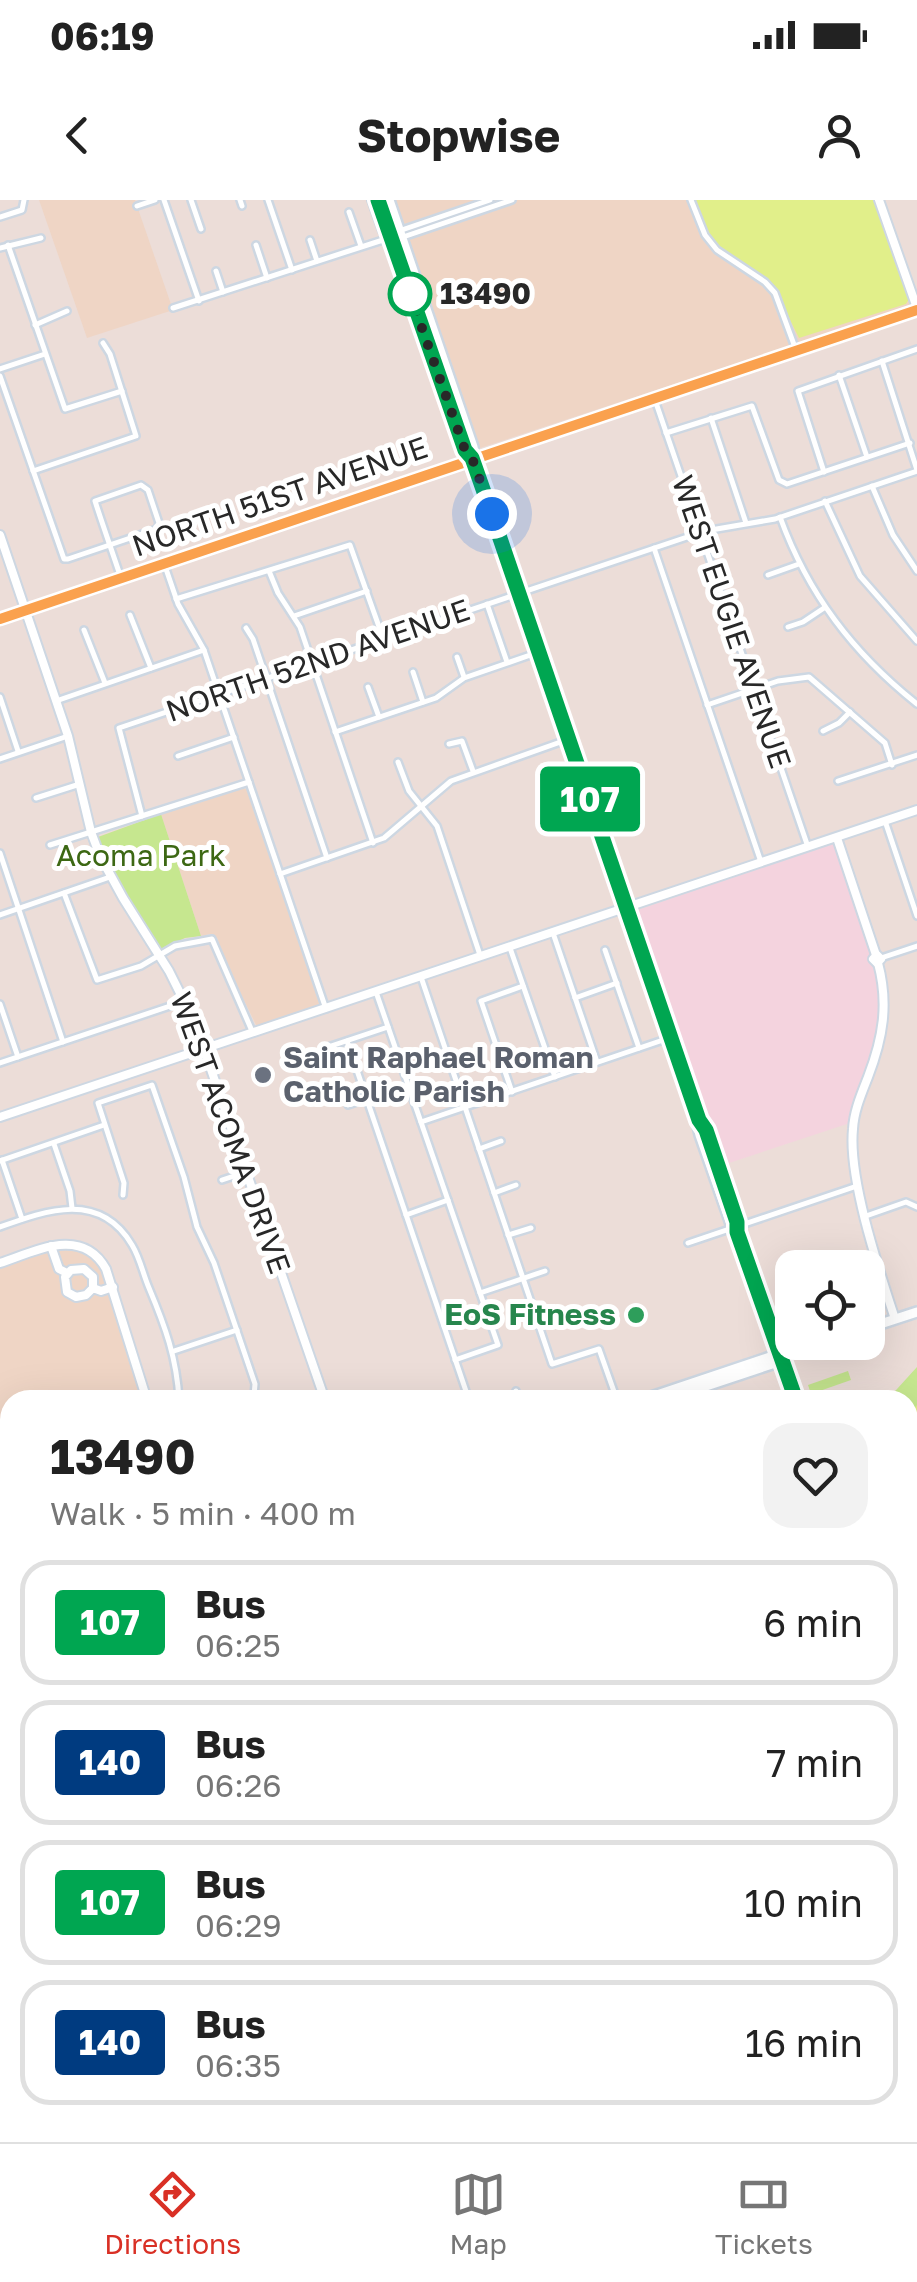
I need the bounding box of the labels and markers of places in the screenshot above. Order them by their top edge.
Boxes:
marker: 13490 [389,273,431,315]
place label: 13490 [440,275,531,311]
place label: Saint Raphael Roman Catholic Parish [283,1039,594,1109]
marker: Saint Raphael Roman Catholic Parish [252,1064,274,1086]
place label: EoS Fitness [444,1296,616,1332]
marker: EoS Fitness [625,1304,647,1326]

